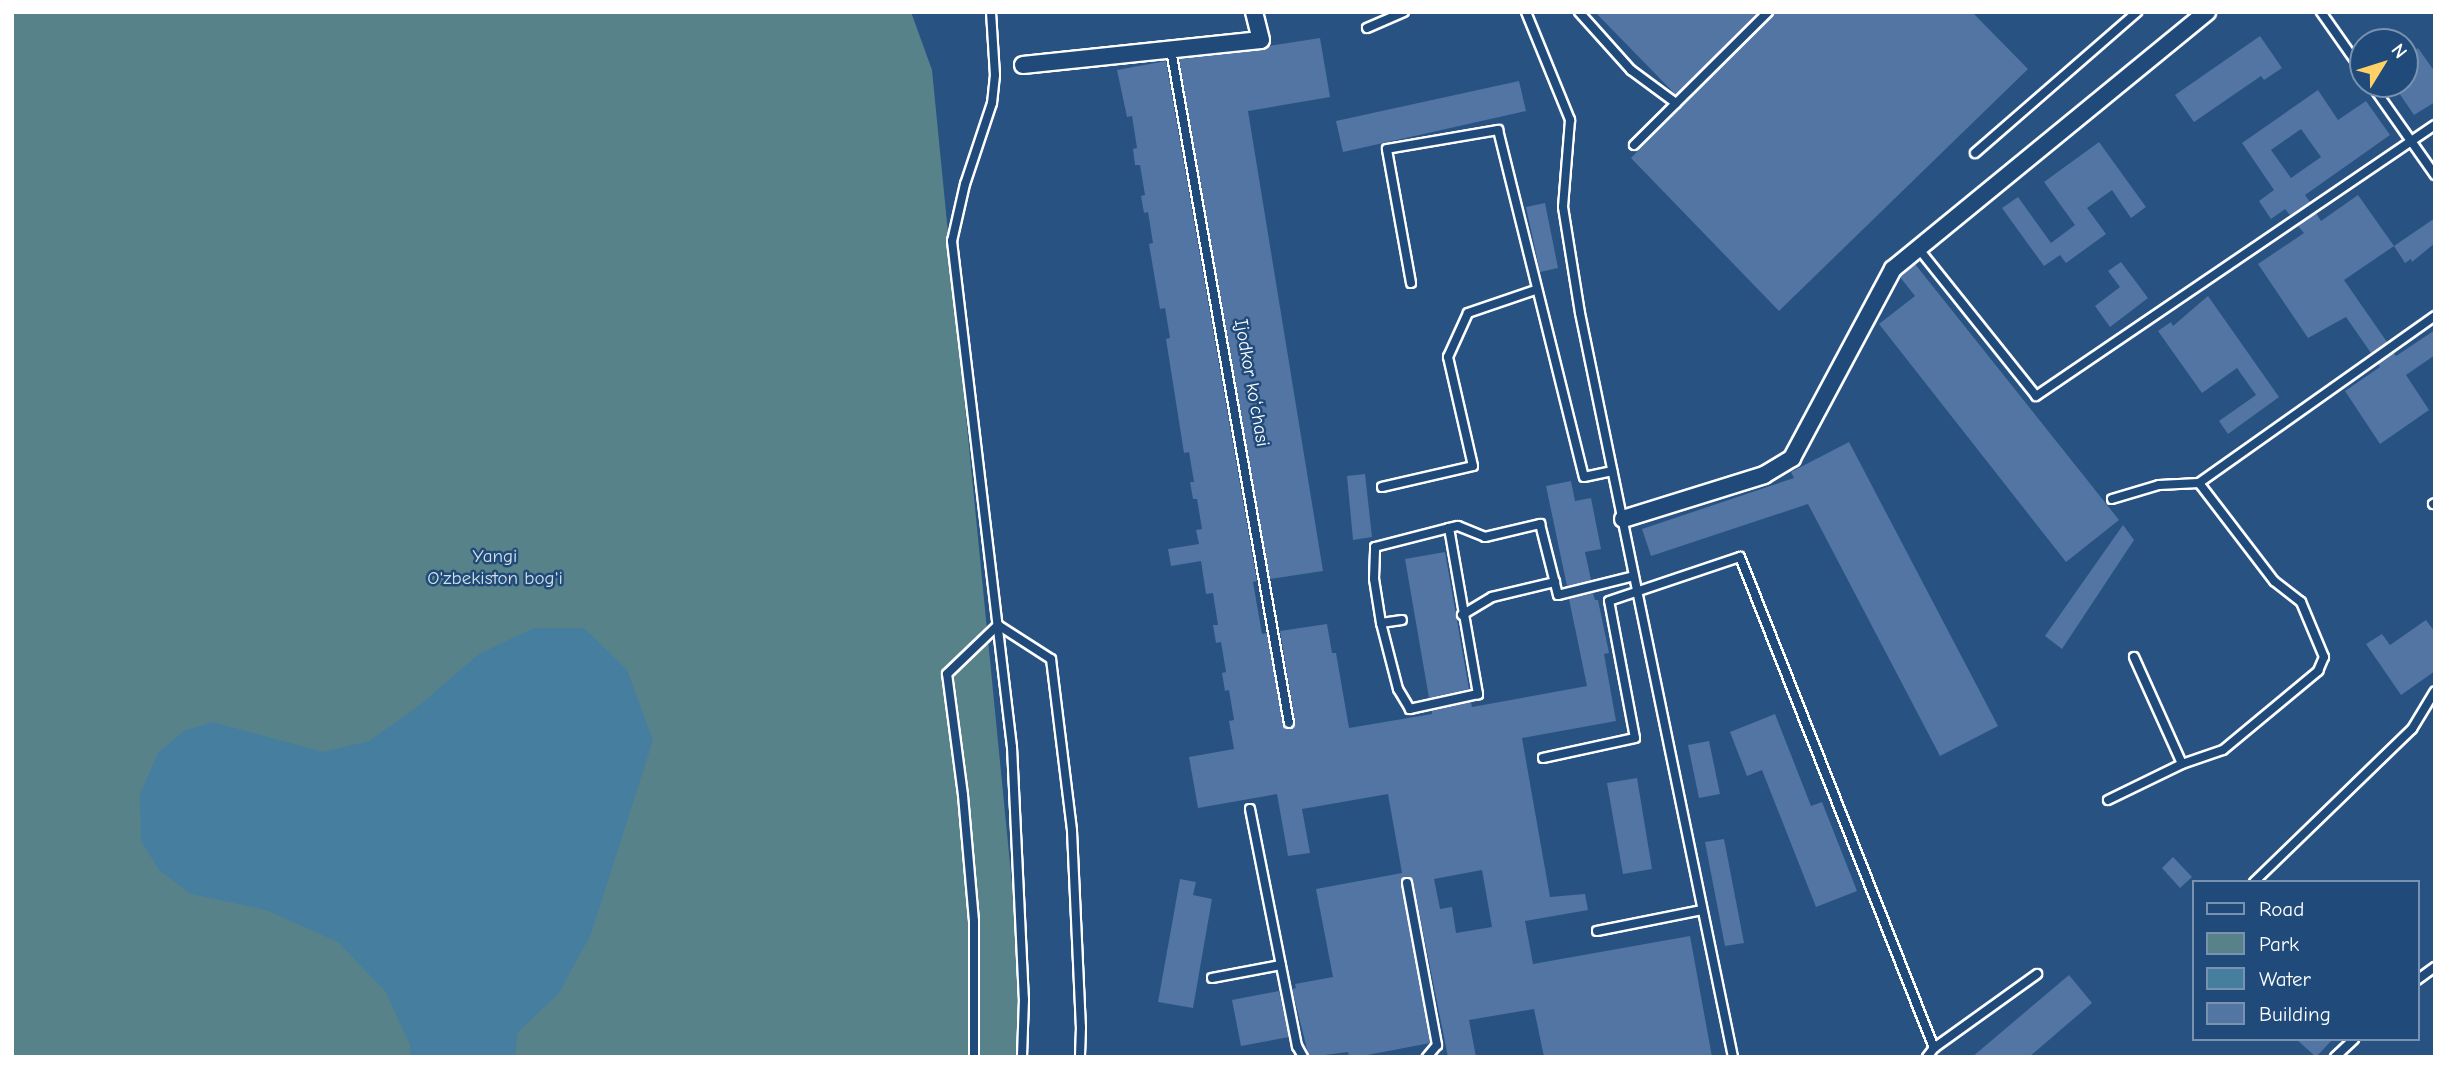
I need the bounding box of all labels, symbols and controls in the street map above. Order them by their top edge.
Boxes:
north arrow [2349,28,2419,98]
text: N [2386,40,2411,63]
street label: Ijodkor koʻchasi [1229,317,1273,449]
park label: Yangi O'zbekiston bog'i [427,546,563,590]
legend [2192,880,2419,1041]
text: Road [2259,897,2304,921]
text: Park [2259,932,2299,956]
text: Water [2259,967,2311,991]
text: Building [2259,1002,2331,1026]

